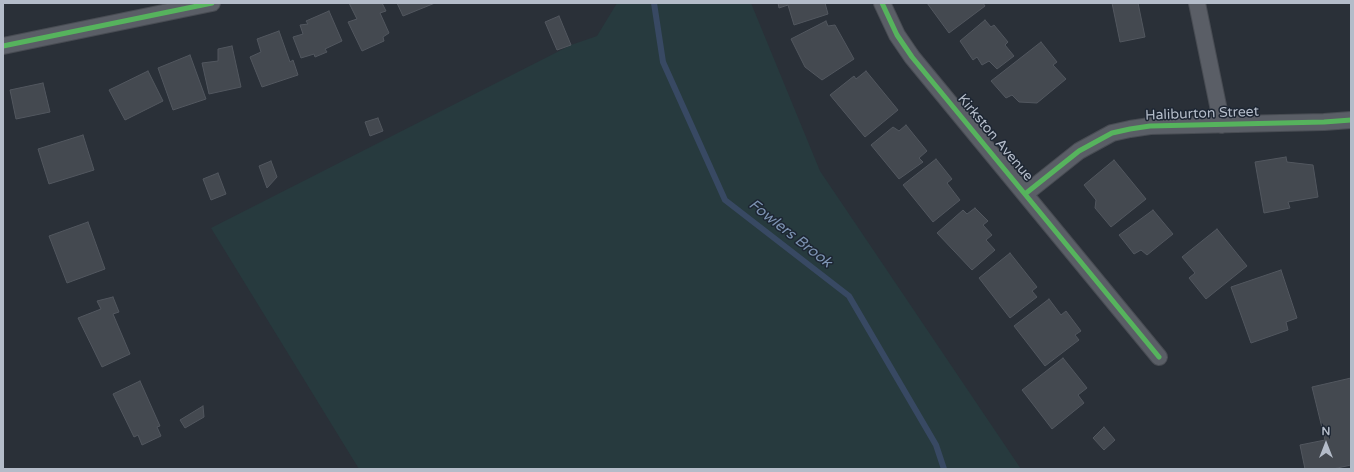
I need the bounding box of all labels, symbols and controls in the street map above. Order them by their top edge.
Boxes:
street label: Kirkston Avenue [954,91,1036,185]
street label: Haliburton Street [1145,104,1259,124]
water label: Fowlers Brook [745,196,835,272]
north arrow [1306,424,1346,464]
text: N [1322,425,1330,438]

